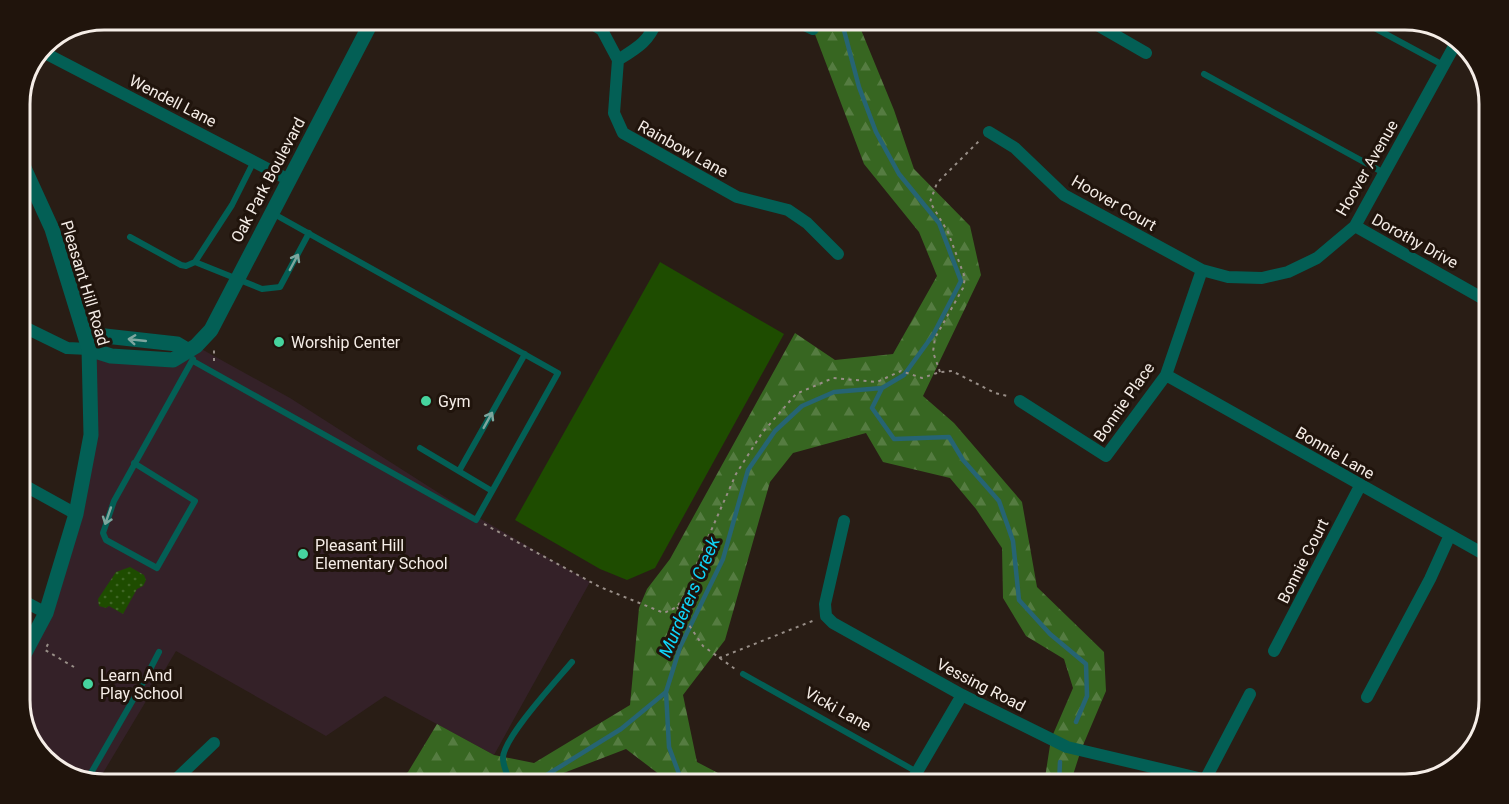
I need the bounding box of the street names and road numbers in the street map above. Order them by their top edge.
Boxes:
street label: Wendell Lane [126,71,220,131]
street label: Oak Park Boulevard [227,114,309,246]
street label: Rainbow Lane [635,116,731,182]
street label: Hoover Avenue [1332,117,1402,219]
street label: Hoover Court [1068,171,1160,235]
street label: Dorothy Drive [1369,210,1461,272]
street label: Pleasant Hill Road [57,218,113,348]
street label: Bonnie Place [1090,359,1158,445]
street label: Bonnie Lane [1292,423,1378,483]
street label: Bonnie Court [1274,515,1332,607]
street label: Vessing Road [933,654,1029,716]
street label: Vicki Lane [801,683,875,735]

